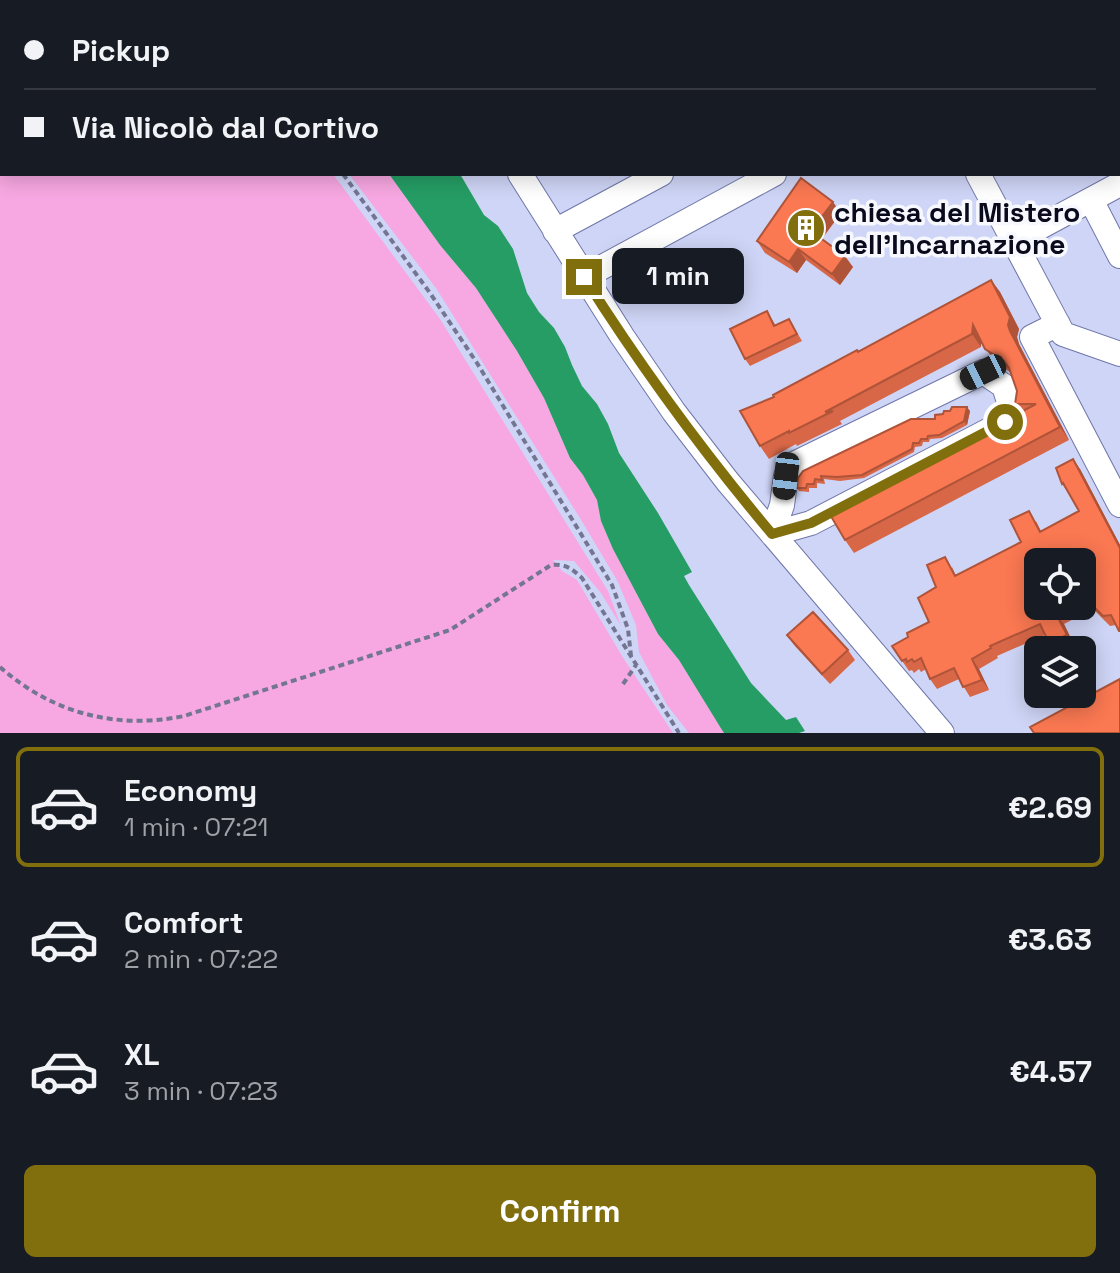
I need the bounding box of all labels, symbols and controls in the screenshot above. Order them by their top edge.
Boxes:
text: Pickup [72,31,170,70]
text: Via Nicolò dal Cortivo [72,108,379,147]
place label: chiesa del Mistero dell'Incarnazione [834,194,1080,262]
building icon: chiesa del Mistero dell'Incarnazione [785,207,827,249]
callout: 1 min [612,249,744,305]
route end [566,259,602,295]
text: 1 min [646,259,710,293]
car [956,351,1010,393]
route start [987,404,1023,440]
car [771,451,801,501]
map controls [1024,548,1096,708]
button: locate [1024,548,1096,620]
button: layers [1024,636,1096,708]
icon: car [28,771,100,843]
text: Economy [124,771,257,810]
text: €2.69 [1008,788,1092,827]
text: 1 min · 07:21 [124,810,268,844]
icon: car [28,903,100,975]
text: Comfort [124,903,243,942]
text: €3.63 [1008,920,1092,959]
text: 2 min · 07:22 [124,942,278,976]
icon: car [28,1035,100,1107]
text: XL [124,1035,160,1074]
text: €4.57 [1009,1052,1092,1091]
text: 3 min · 07:23 [124,1074,278,1108]
button: Confirm [24,1165,1096,1257]

